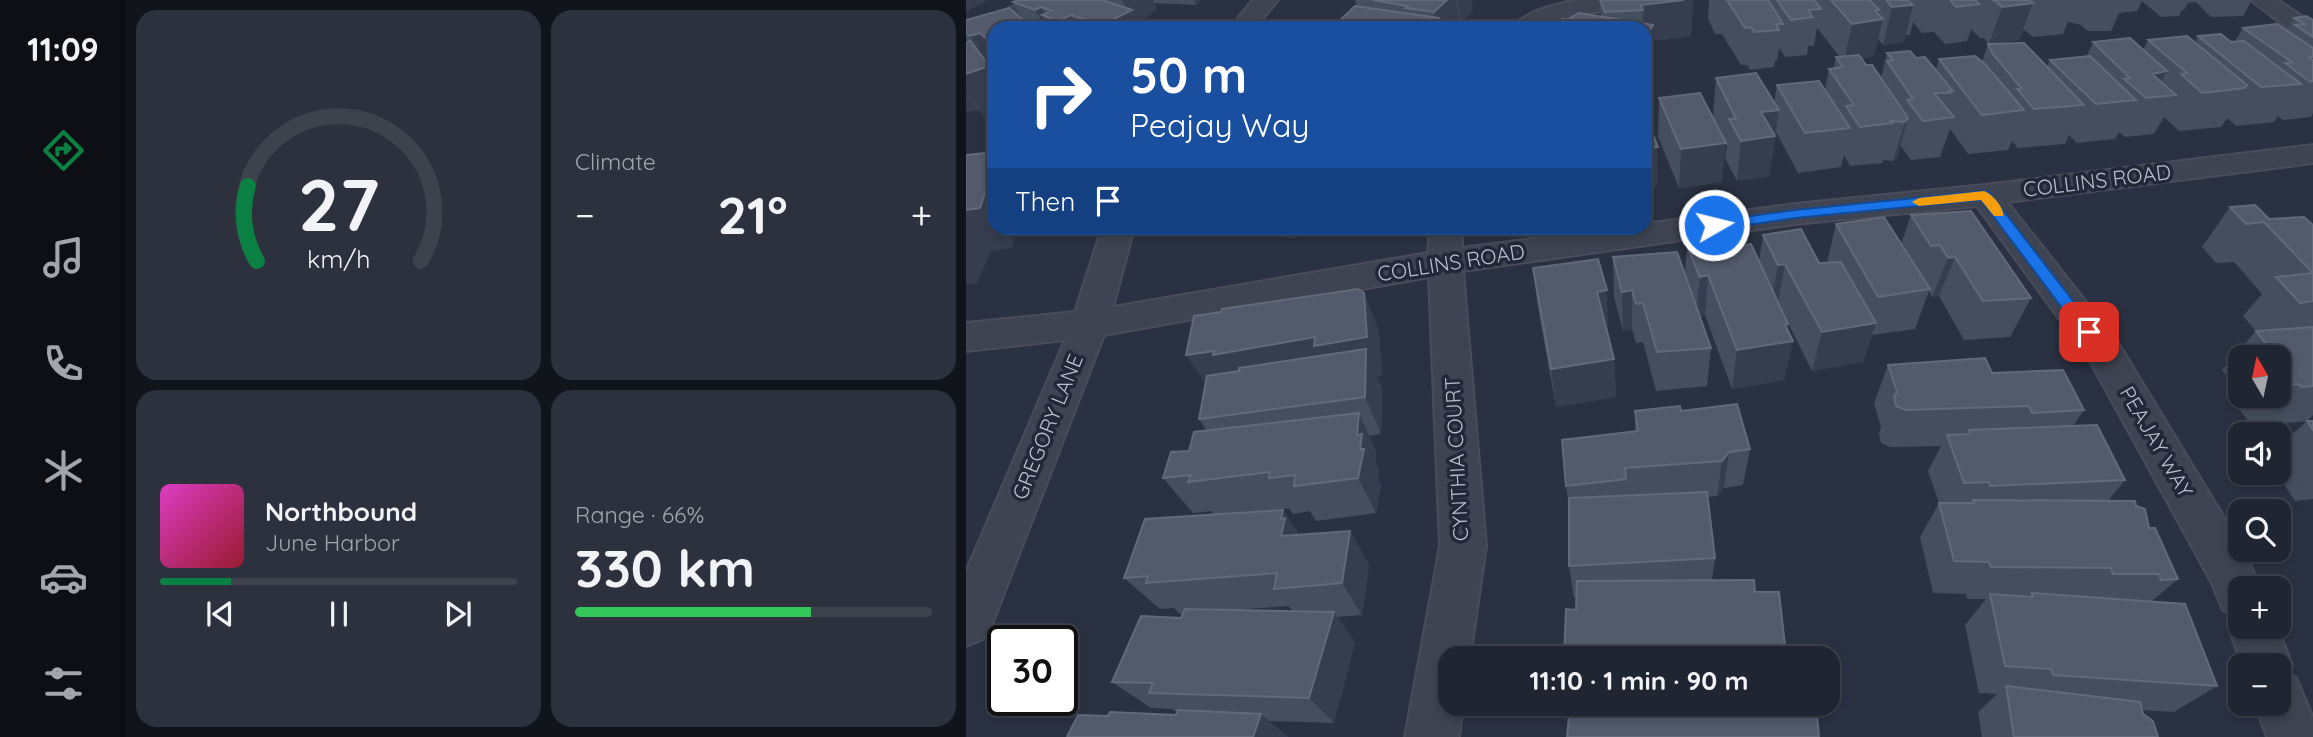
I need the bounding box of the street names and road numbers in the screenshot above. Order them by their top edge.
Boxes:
street label: COLLINS ROAD [2021,158,2172,202]
street label: COLLINS ROAD [1375,238,1526,286]
street label: GREGORY LANE [1006,350,1088,503]
street label: CYNTHIA COURT [1439,376,1473,542]
street label: PEAJAY WAY [2115,381,2199,502]

